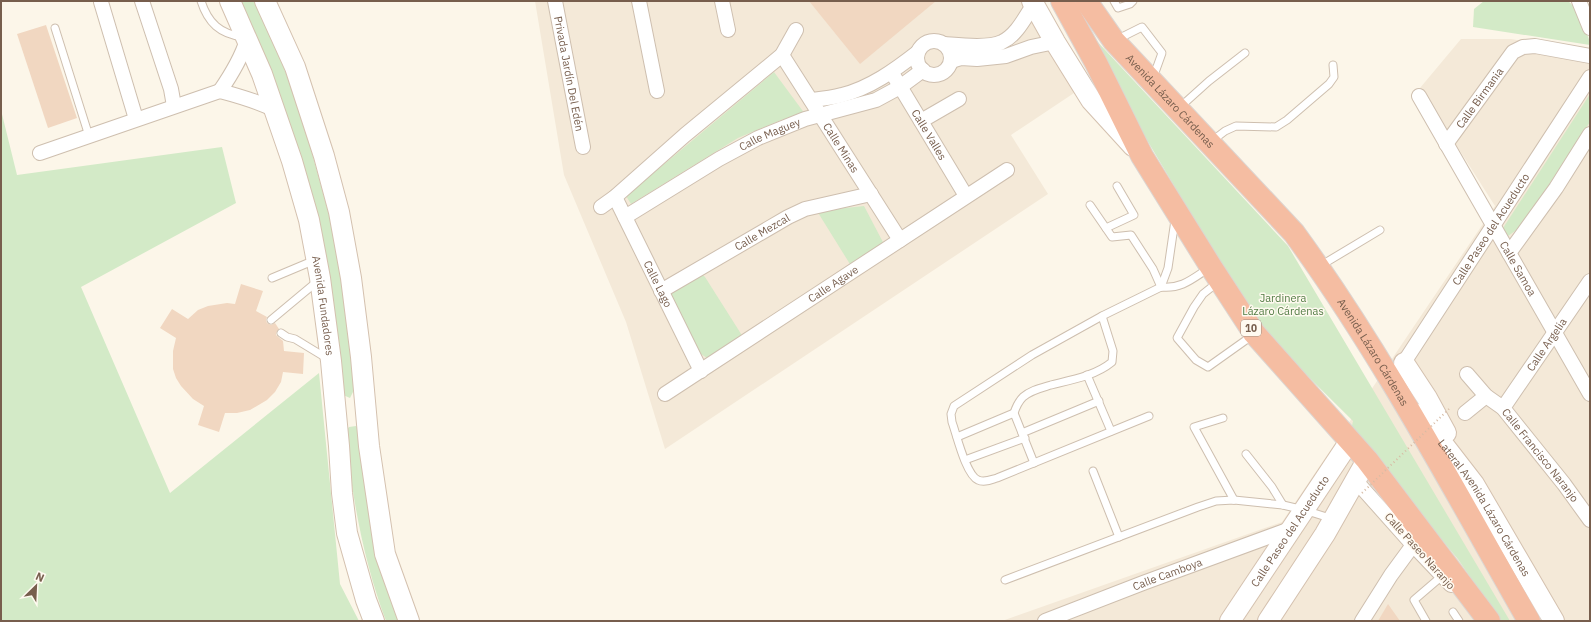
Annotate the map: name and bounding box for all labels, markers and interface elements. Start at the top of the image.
street label: Privada Jardín Del Edén [551,15,587,132]
street label: Avenida Lázaro Cárdenas [1123,51,1218,151]
street label: Calle Birmania [1453,65,1506,131]
street label: Calle Valles [908,107,950,163]
street label: Calle Maguey [737,114,803,154]
street label: Calle Minas [820,120,862,175]
street label: Calle Paseo del Acueducto [1449,171,1532,288]
street label: Calle Mezcal [732,211,792,254]
street label: Calle Samoa [1497,239,1539,299]
street label: Avenida Fundadores [309,255,337,356]
street label: Calle Lago [640,258,675,310]
street label: Calle Agave [805,262,861,305]
park label: Jardinera Lázaro Cárdenas [1242,291,1324,318]
street label: Avenida Lázaro Cárdenas [1334,296,1412,408]
street label: Calle Argelia [1523,315,1570,374]
road number: 10 [1241,320,1261,336]
street label: Calle Francisco Naranjo [1499,405,1582,505]
street label: Lateral Avenida Lázaro Cárdenas [1435,436,1533,579]
street label: Calle Paseo del Acueducto [1248,473,1332,590]
street label: Calle Paseo Naranjo [1382,510,1458,592]
street label: Calle Camboya [1130,555,1204,593]
north arrow [16,566,56,606]
text: N [34,569,47,585]

